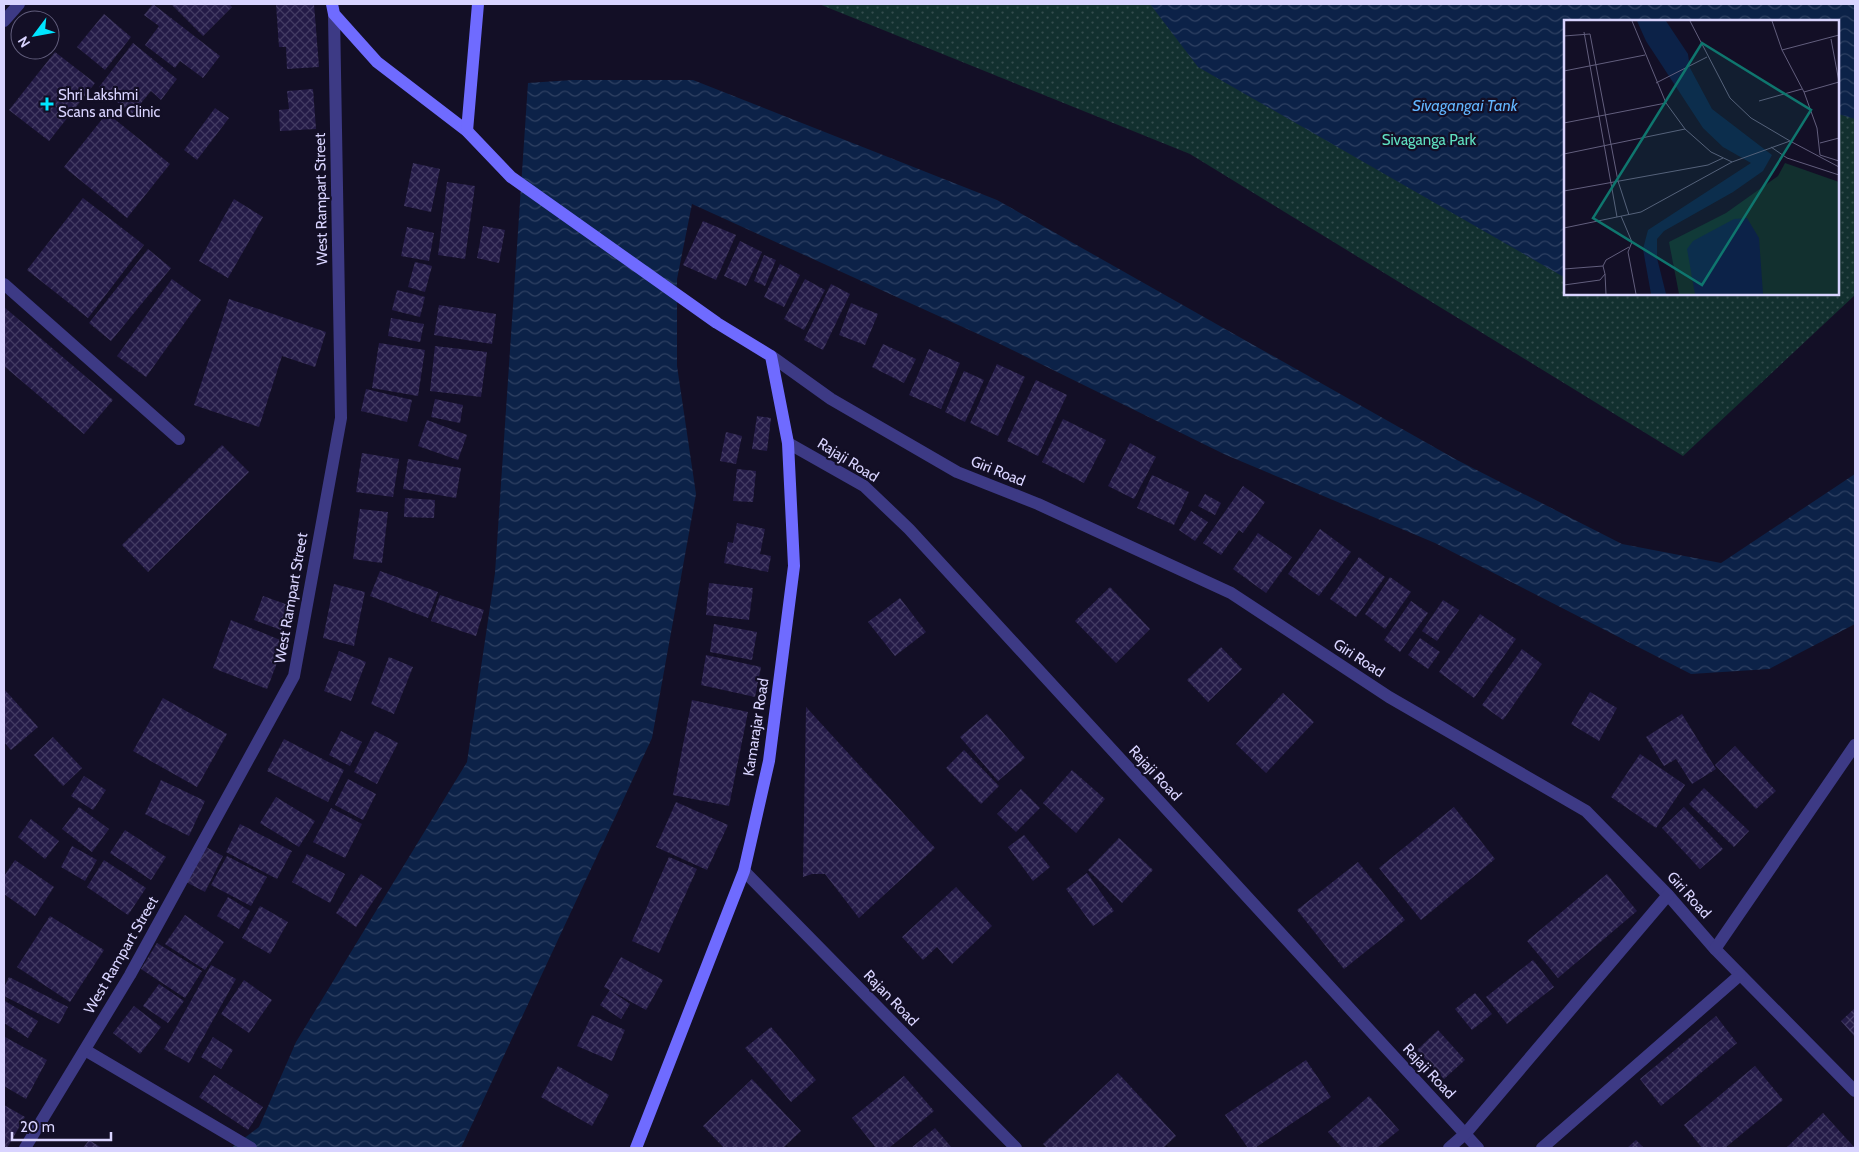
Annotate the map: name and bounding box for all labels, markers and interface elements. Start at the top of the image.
north arrow [10,10,60,60]
inset map [1564,20,1839,295]
text: N [14,33,34,51]
place label: Shri Lakshmi Scans and Clinic [58,86,161,121]
water label: Sivagangai Tank [1412,96,1519,115]
marker: Shri Lakshmi Scans and Clinic [40,97,54,111]
park label: Sivaganga Park [1382,131,1477,149]
street label: West Rampart Street [311,133,331,265]
street label: Rajaji Road [814,434,882,486]
street label: Giri Road [968,452,1028,490]
street label: West Rampart Street [271,531,311,665]
street label: Giri Road [1330,635,1388,681]
street label: Kamarajar Road [739,677,773,777]
street label: Rajaji Road [1125,742,1185,804]
street label: Giri Road [1663,868,1715,922]
street label: West Rampart Street [80,893,162,1017]
street label: Rajan Road [860,966,922,1030]
street label: Rajaji Road [1399,1040,1459,1102]
scale bar [12,1110,111,1142]
text: 20 m [20,1118,55,1136]

